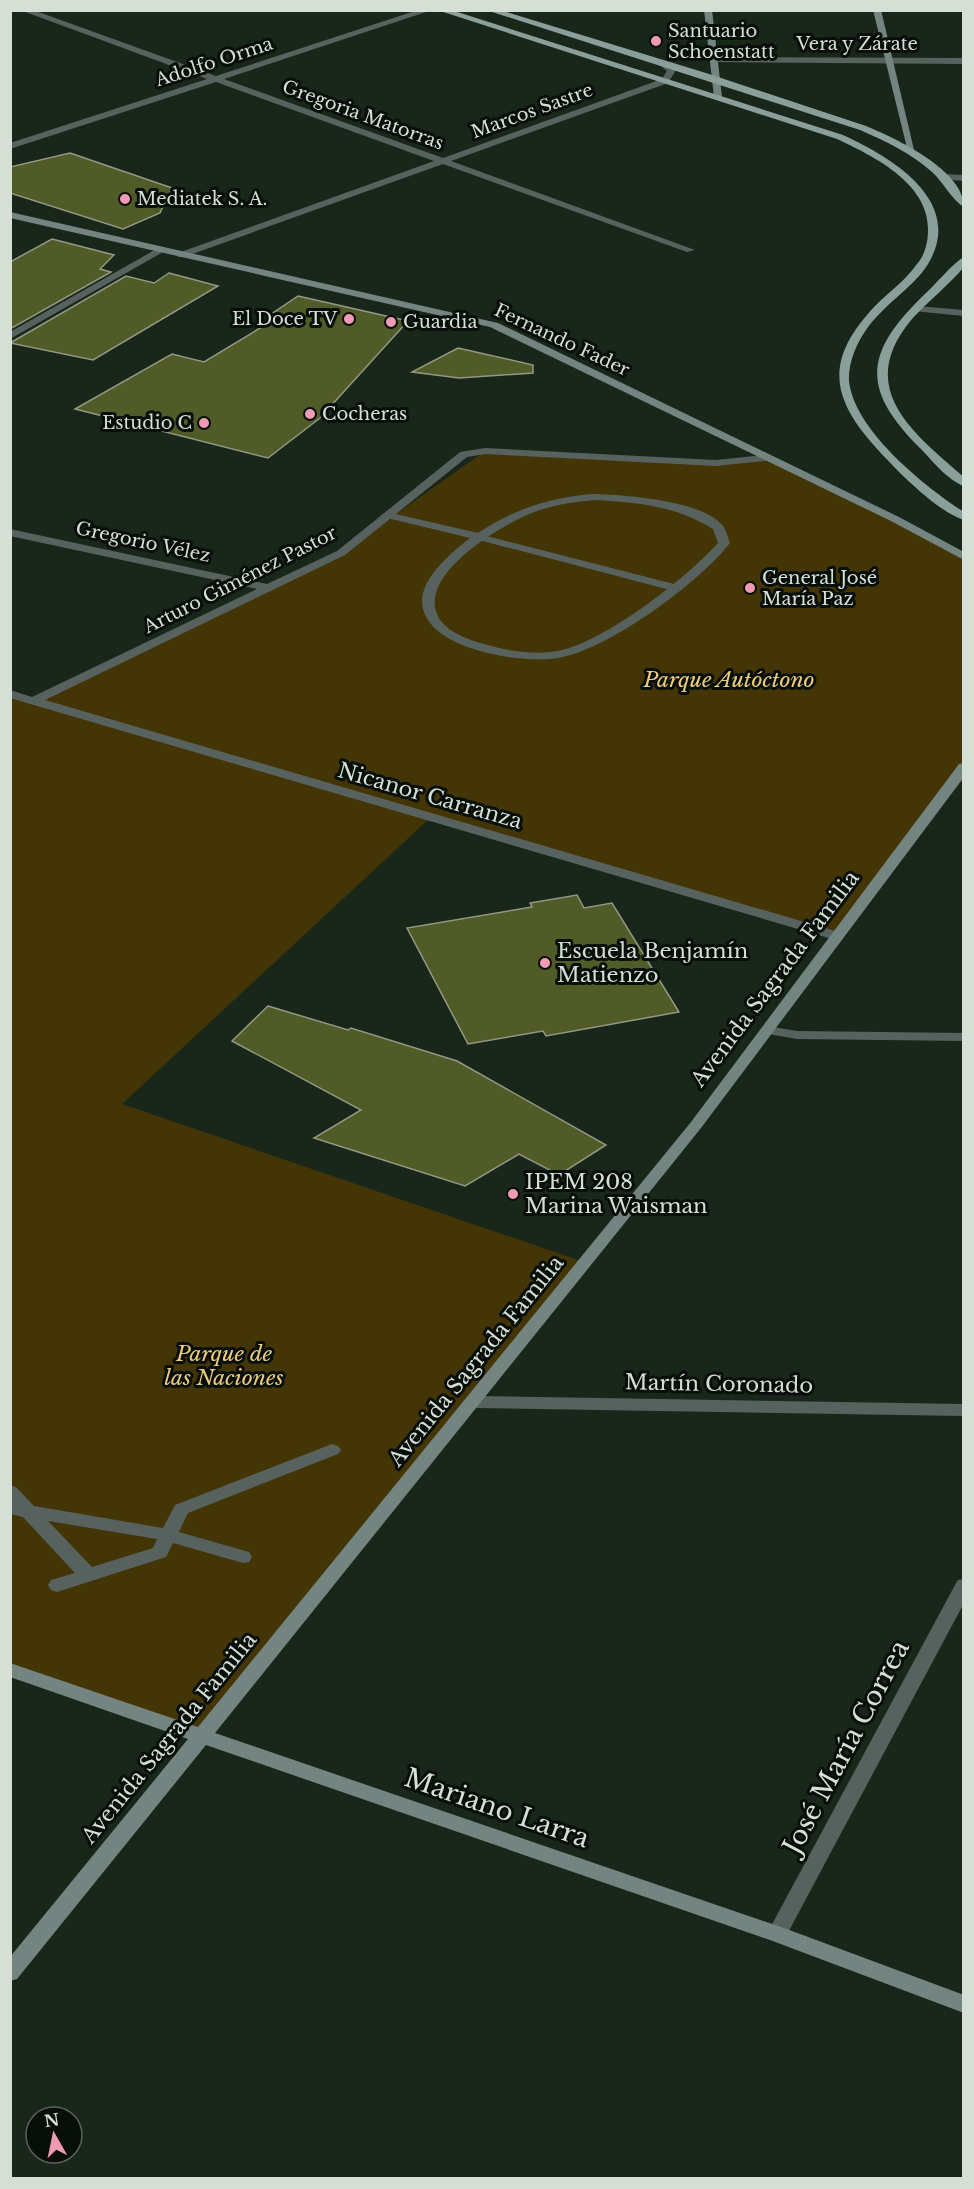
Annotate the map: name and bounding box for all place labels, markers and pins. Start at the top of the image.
place label: Santuario Schoenstatt [668,20,775,63]
marker: Santuario Schoenstatt [649,34,663,48]
place label: Mediatek S. A. [137,188,267,210]
marker: Mediatek S. A. [118,192,132,206]
place label: El Doce TV [232,308,338,330]
place label: Guardia [403,311,477,333]
marker: El Doce TV [342,312,356,326]
marker: Guardia [384,315,398,329]
place label: Cocheras [322,403,407,425]
marker: Cocheras [303,407,317,421]
place label: Estudio C [102,412,192,434]
marker: Estudio C [197,416,211,430]
place label: General José María Paz [762,567,877,610]
marker: General José María Paz [743,581,757,595]
place label: Escuela Benjamín Matienzo [557,938,748,988]
marker: Escuela Benjamín Matienzo [538,956,552,970]
place label: IPEM 208 Marina Waisman [525,1169,708,1219]
marker: IPEM 208 Marina Waisman [506,1187,520,1201]

